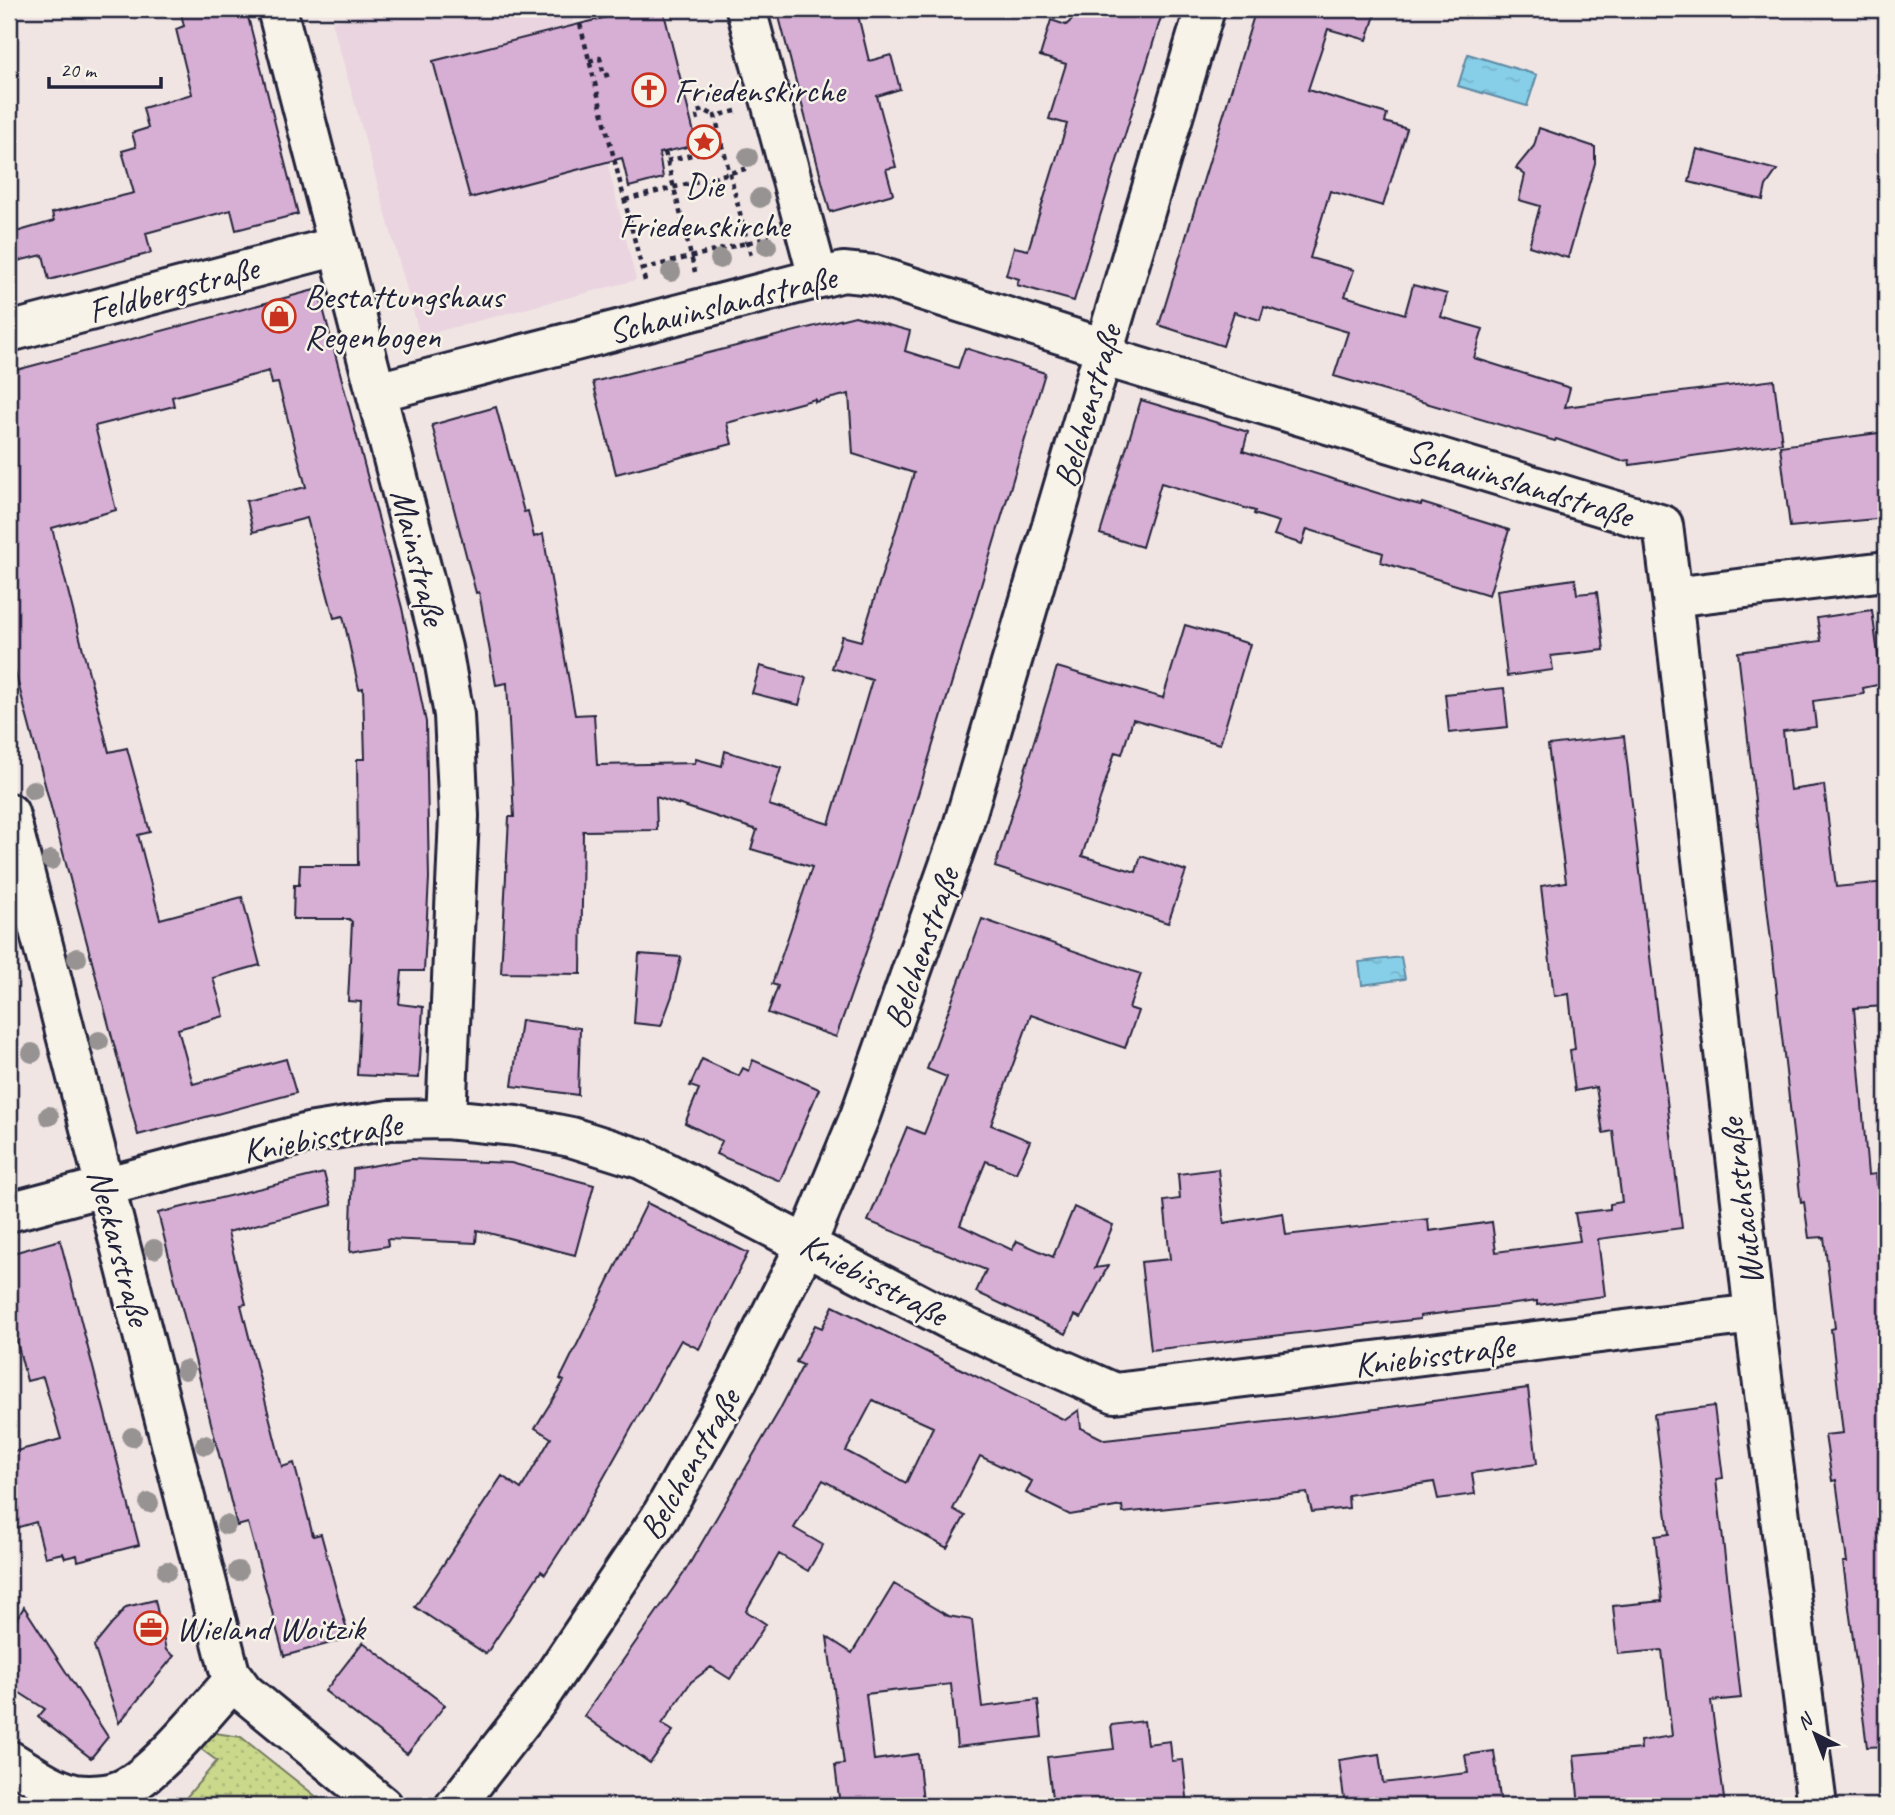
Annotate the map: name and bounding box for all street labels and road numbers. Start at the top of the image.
street label: Feldbergstraße [83,245,266,334]
street label: Schauinslandstraße [604,254,843,355]
street label: Belchenstraße [1043,317,1133,493]
street label: Schauinslandstraße [1402,427,1640,539]
street label: Mainstraße [380,484,458,632]
street label: Belchenstraße [873,859,971,1034]
street label: Kniebisstraße [239,1101,407,1174]
street label: Wutachstraße [1709,1113,1774,1288]
street label: Neckarstraße [77,1164,163,1333]
street label: Kniebisstraße [793,1222,957,1338]
street label: Kniebisstraße [1352,1323,1519,1388]
street label: Belchenstraße [628,1378,752,1548]

